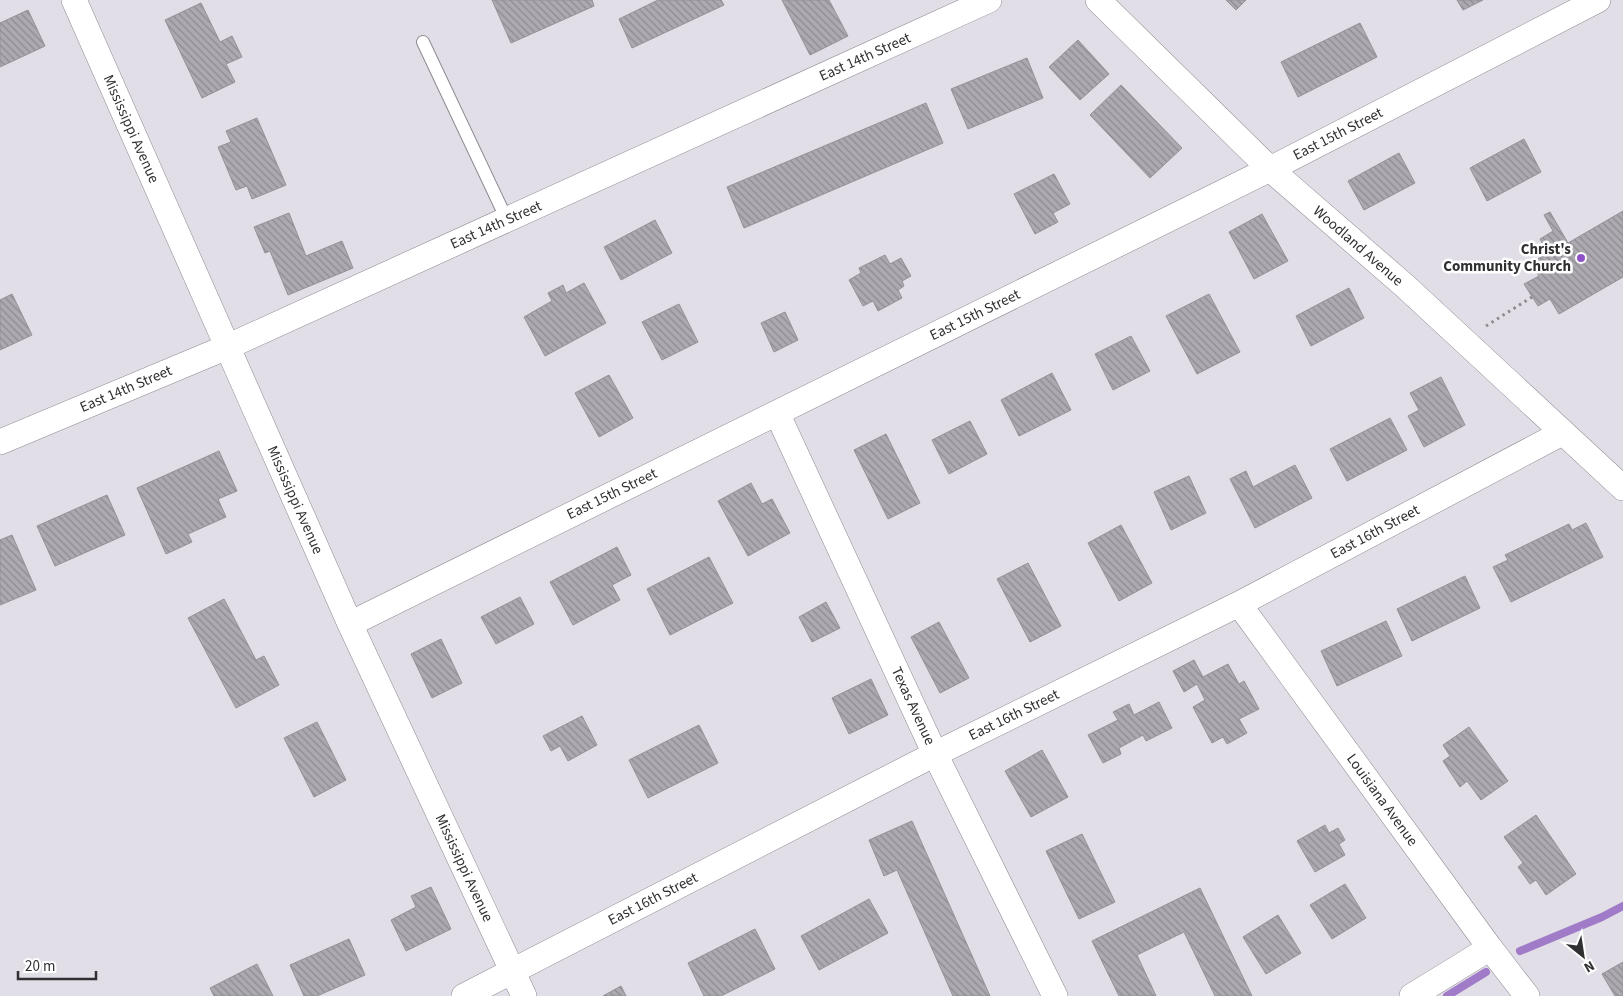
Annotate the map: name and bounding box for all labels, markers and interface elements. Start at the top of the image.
street label: East 14th Street [816,27,914,87]
street label: Mississippi Avenue [98,71,164,187]
street label: East 15th Street [1289,102,1387,166]
street label: East 14th Street [447,195,545,255]
street label: Woodland Avenue [1308,201,1408,291]
place label: Christ's Community Church [1443,239,1571,277]
marker: Christ's Community Church [1575,252,1587,264]
street label: East 15th Street [926,284,1024,346]
street label: East 14th Street [77,360,175,418]
street label: Mississippi Avenue [262,442,328,558]
street label: East 15th Street [563,463,661,525]
street label: East 16th Street [1327,500,1423,564]
street label: Texas Avenue [886,663,940,749]
street label: East 16th Street [965,684,1063,746]
street label: Louisiana Avenue [1341,749,1423,851]
street label: Mississippi Avenue [430,811,498,925]
street label: East 16th Street [604,867,702,931]
north arrow [1558,931,1608,981]
scale bar [18,948,95,980]
text: N [1580,955,1598,977]
text: 20 m [25,956,55,977]

